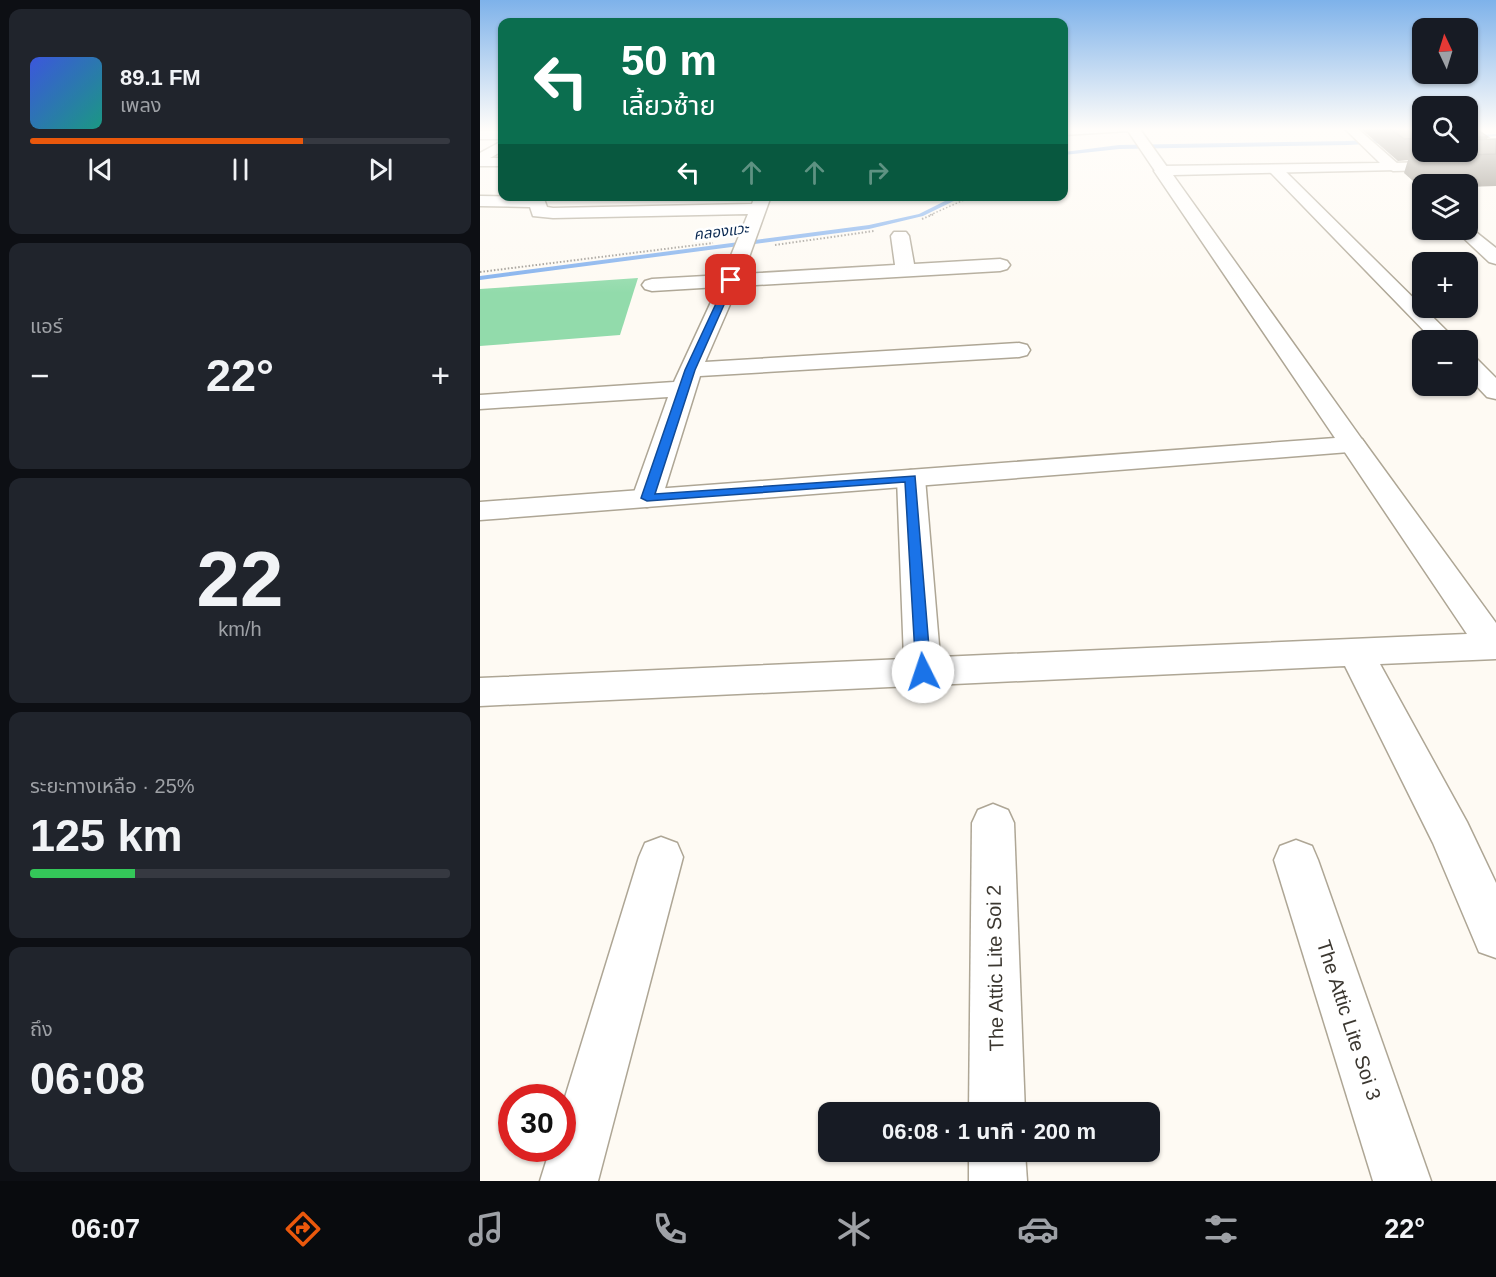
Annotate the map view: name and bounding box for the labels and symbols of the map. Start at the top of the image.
north arrow [1412,18,1478,84]
water label: คลองแวะ [693,219,751,243]
pin [705,254,756,305]
position arrow [891,640,955,704]
street label: The Attic Lite Soi 2 [983,884,1007,1052]
street label: The Attic Lite Soi 3 [1313,937,1385,1103]
speed limit sign: 30 [498,1084,576,1162]

